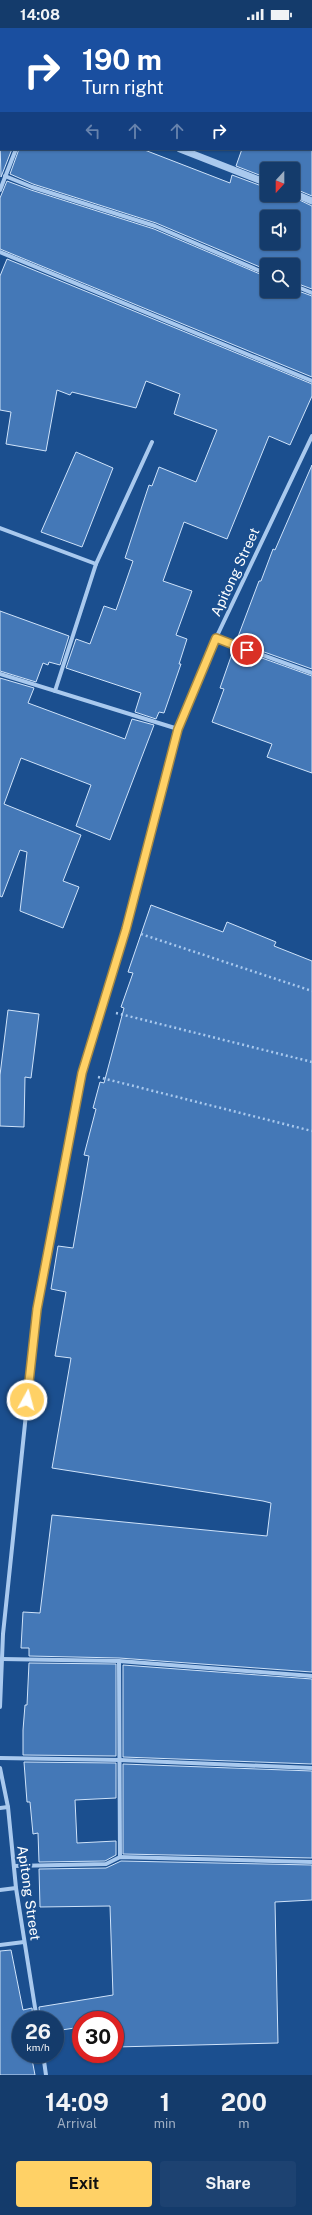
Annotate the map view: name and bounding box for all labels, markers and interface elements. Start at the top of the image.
text: 14:08 [20,6,60,23]
text: 190 m [82,43,162,76]
icon: right [16,44,68,96]
text: Turn right [82,77,164,98]
icon: left [82,120,104,142]
icon: ahead [124,120,146,142]
icon: ahead [166,120,188,142]
icon: right [208,120,230,142]
north arrow [260,162,300,202]
map controls [260,162,300,298]
button: sound [260,210,300,250]
button: search [260,258,300,298]
street label: Apitong Street [207,525,263,619]
pin [230,633,264,667]
icon: arrive [236,639,258,661]
position arrow [6,1379,48,1421]
street label: Apitong Street [14,1844,44,1942]
speed limit sign: 30 [72,2011,124,2063]
text: 26 [25,2020,51,2044]
text: km/h [26,2041,50,2053]
text: 14:09 [45,2088,109,2116]
text: 1 [160,2088,170,2116]
text: 200 [221,2088,267,2116]
text: Arrival [57,2116,97,2131]
text: min [154,2116,176,2131]
text: m [238,2116,250,2131]
button: Exit [16,2161,152,2207]
button: Share [160,2161,296,2207]

